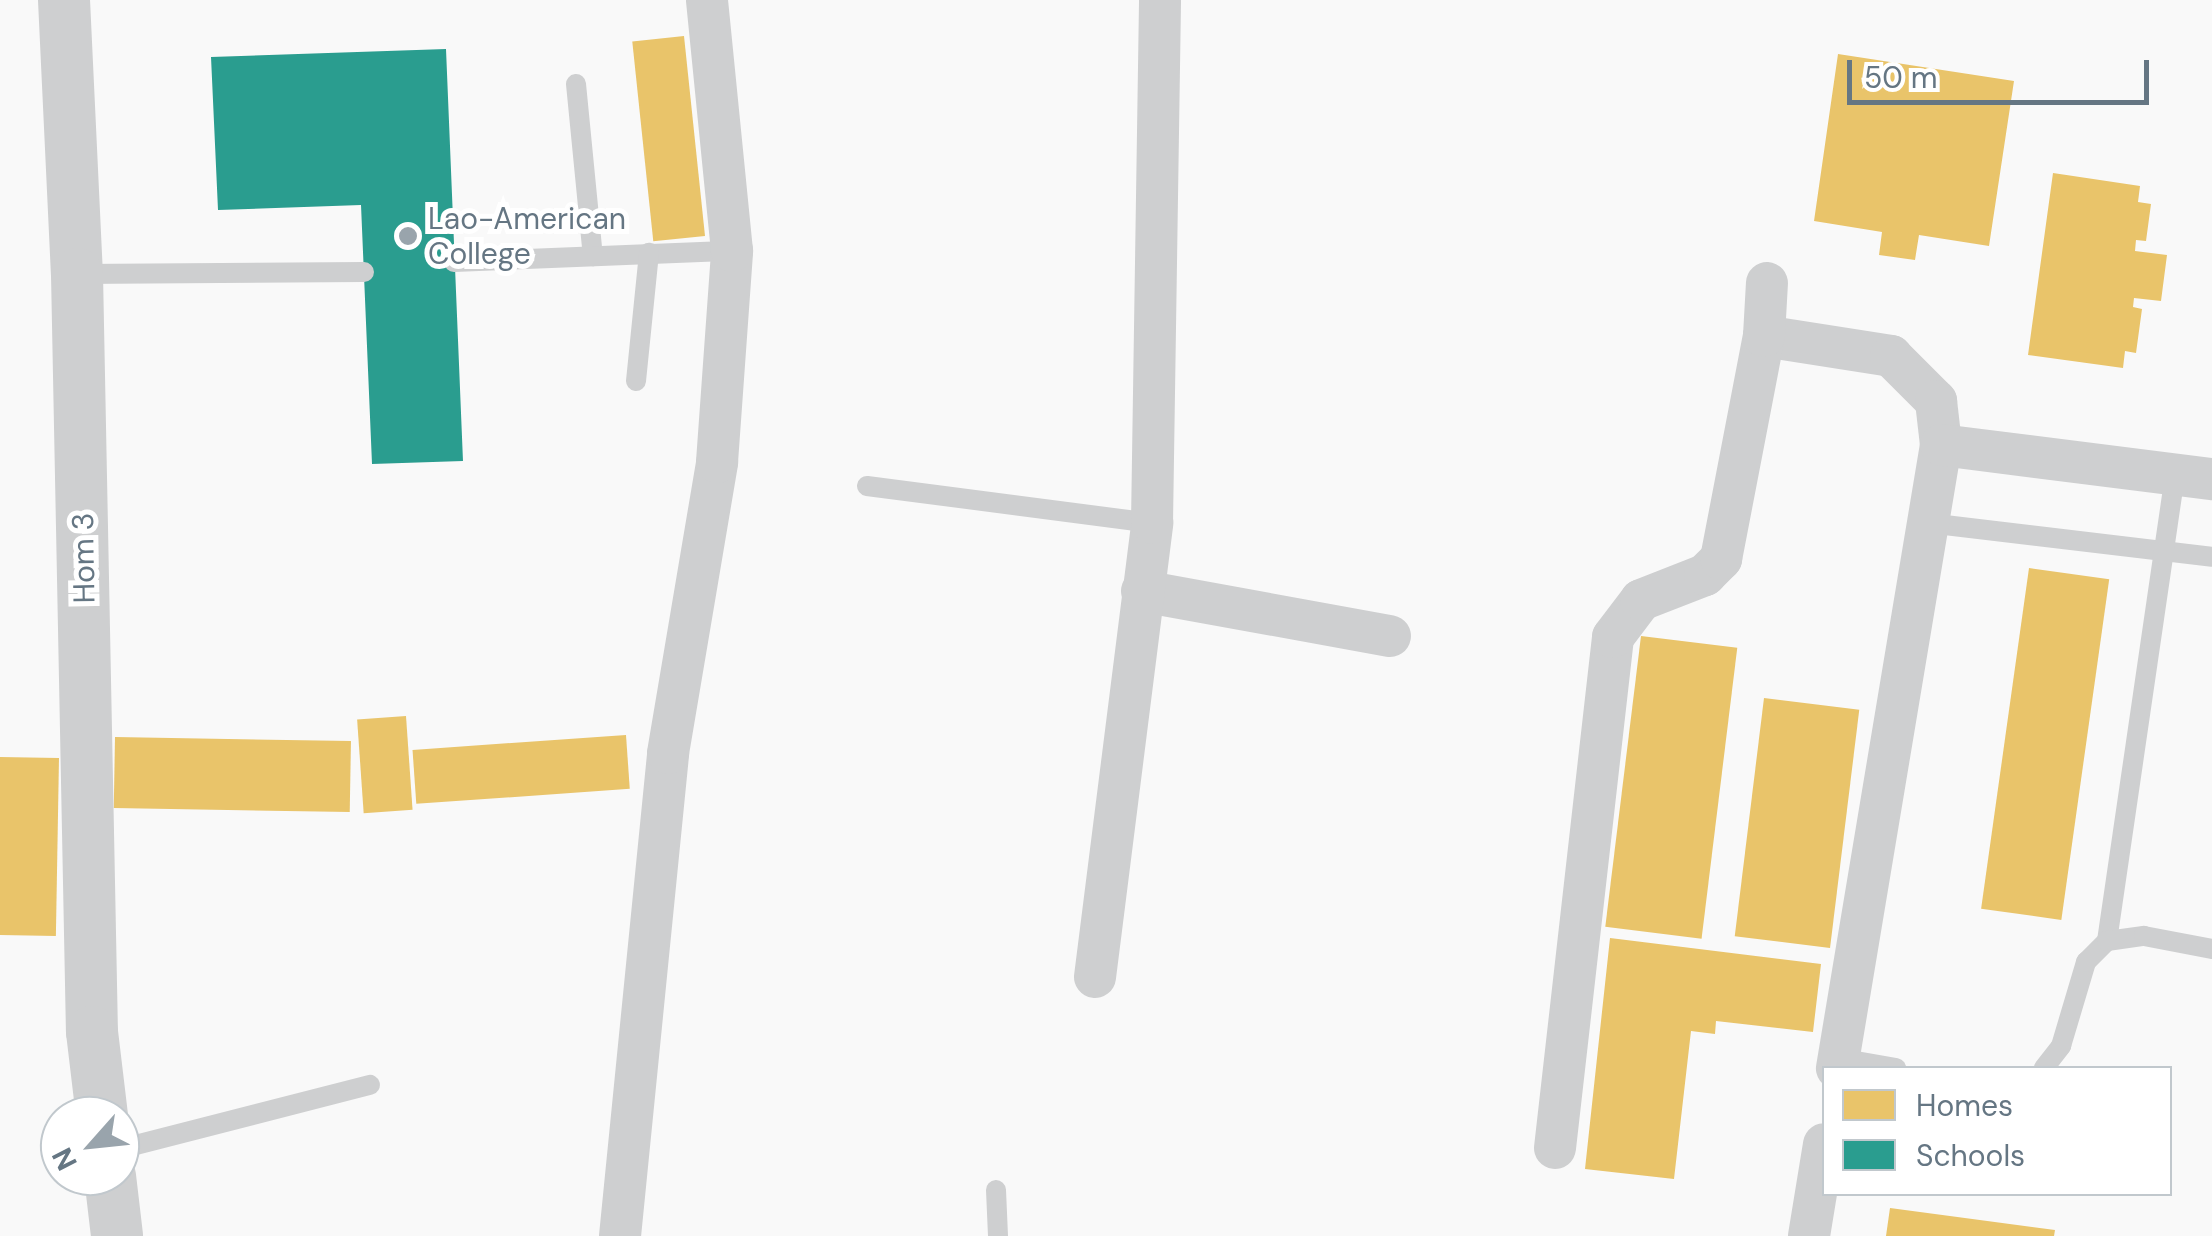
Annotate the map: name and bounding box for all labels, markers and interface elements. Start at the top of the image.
scale bar [1852,40,2154,102]
text: 50 m [1864,58,1938,97]
place label: Lao-American College [428,201,626,272]
marker: Lao-American College [397,225,419,247]
street label: Hom 3 [65,512,103,604]
legend [1822,1066,2172,1196]
text: Homes [1916,1086,2013,1125]
north arrow [40,1096,140,1196]
text: Schools [1916,1136,2025,1175]
text: N [43,1141,86,1176]

